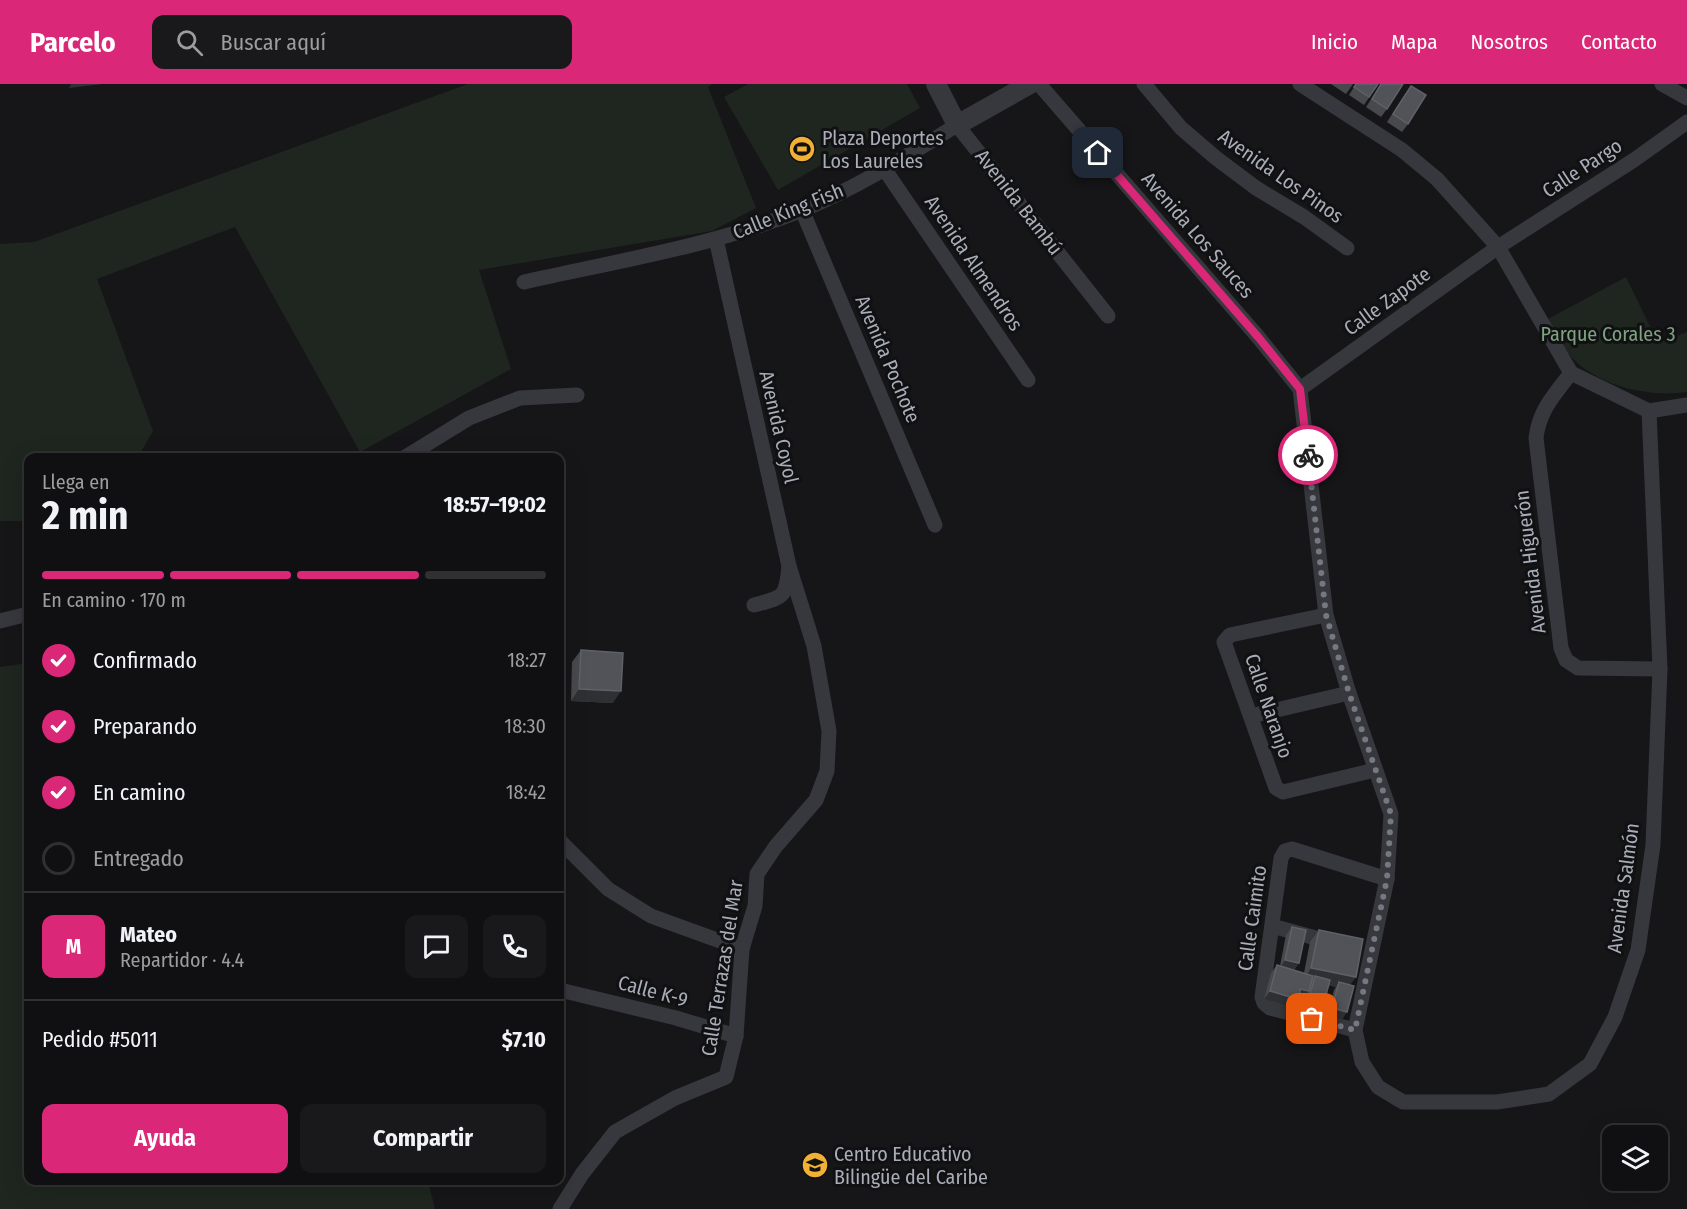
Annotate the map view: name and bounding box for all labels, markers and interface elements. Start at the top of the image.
search box [152,15,572,69]
text: Parcelo [30,26,116,59]
icon: search [173,26,206,59]
text: Buscar aquí [221,29,326,56]
text: Inicio [1311,29,1358,55]
text: Mapa [1391,29,1438,55]
text: Nosotros [1471,29,1548,55]
text: Contacto [1581,29,1657,55]
street label: Avenida Los Pinos [1214,124,1348,228]
place label: Plaza Deportes Los Laureles [822,126,944,173]
pin [1072,127,1123,178]
street label: Calle Pargo [1538,133,1626,203]
sports icon: Plaza Deportes Los Laureles [787,134,817,164]
icon: home [1081,136,1114,169]
street label: Avenida Bambú [970,144,1068,260]
street label: Avenida Los Sauces [1137,167,1259,303]
street label: Calle King Fish [729,178,847,244]
street label: Avenida Almendros [920,191,1028,335]
street label: Calle Zapote [1339,262,1435,340]
street label: Avenida Pochote [850,292,926,426]
park label: Parque Corales 3 [1541,322,1675,346]
street label: Avenida Coyol [754,368,804,486]
courier [1278,425,1338,485]
icon: bike [1292,439,1325,472]
text: Llega en [42,470,110,494]
street label: Avenida Higuerón [1509,489,1551,635]
text: 18:57–19:02 [444,491,546,518]
text: 2 min [42,493,128,539]
text: En camino · 170 m [42,588,186,612]
icon: check [42,644,75,677]
text: Confirmado [93,647,197,674]
text: 18:27 [507,648,546,672]
street label: Calle Naranjo [1240,651,1298,761]
icon: check [42,710,75,743]
text: Preparando [93,713,197,740]
text: 18:30 [504,714,546,738]
icon: check [42,776,75,809]
text: En camino [93,779,185,806]
text: 18:42 [506,780,546,804]
street label: Avenida Salmón [1602,821,1644,955]
text: Entregado [93,845,184,872]
street label: Calle Caimito [1233,864,1271,972]
street label: Calle Terrazas del Mar [696,878,748,1058]
button: chat [405,915,468,978]
button: phone [483,915,546,978]
text: Mateo [120,921,177,948]
text: M [66,933,81,960]
text: Repartidor · 4.4 [120,948,244,972]
street label: Calle K-9 [615,970,691,1012]
pin [1286,993,1337,1044]
icon: bag [1295,1002,1328,1035]
text: Pedido #5011 [42,1026,158,1053]
text: $7.10 [502,1026,546,1053]
button: Ayuda [42,1104,288,1173]
button: Compartir [300,1104,546,1173]
map controls [1602,1125,1668,1191]
button: layers [1602,1125,1668,1191]
place label: Centro Educativo Bilingüe del Caribe [834,1142,988,1189]
school or university icon: Centro Educativo Bilingüe del Caribe [800,1150,830,1180]

